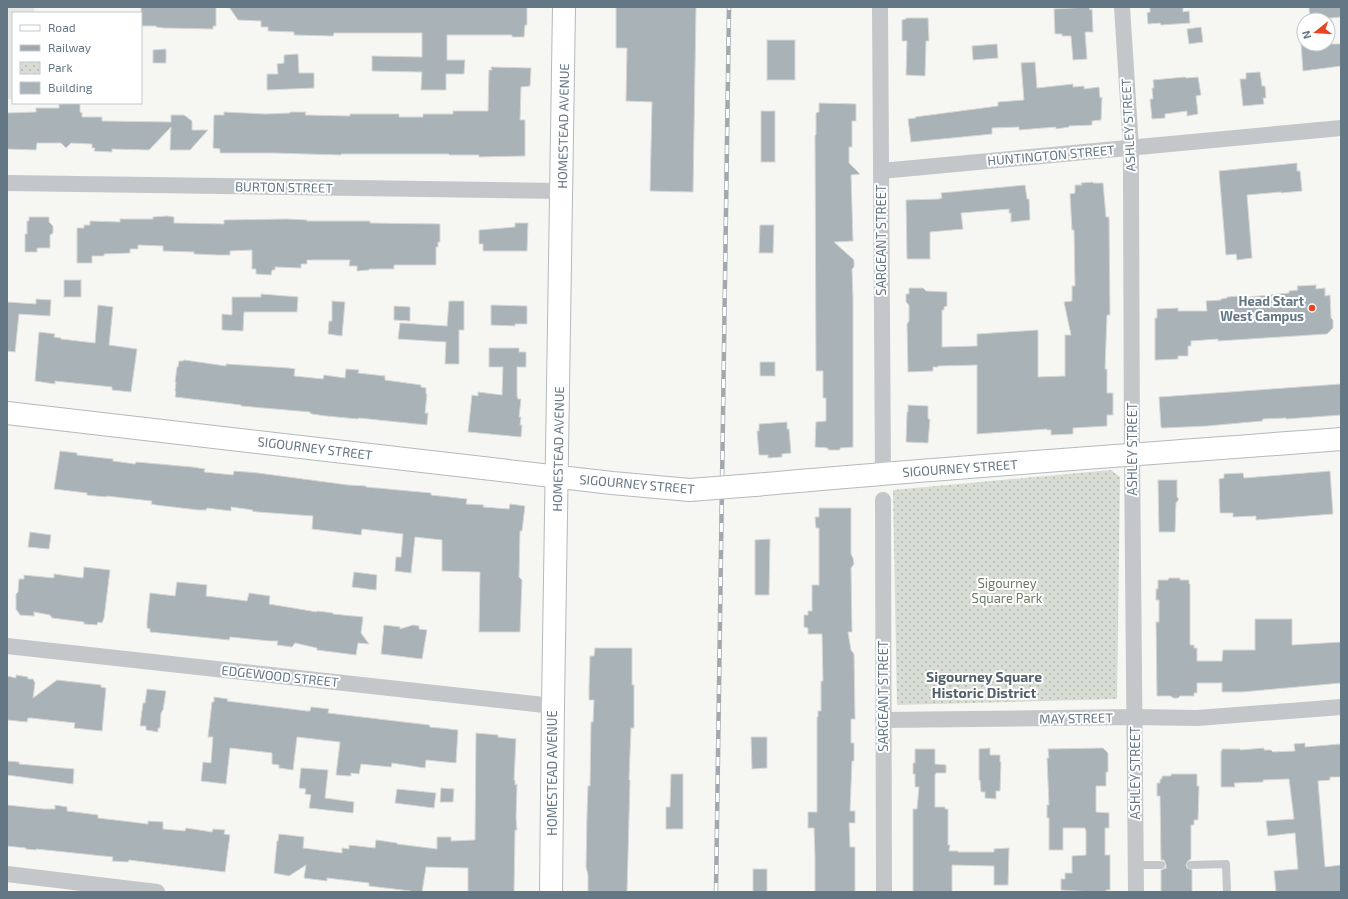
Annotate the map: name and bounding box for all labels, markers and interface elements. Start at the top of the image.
legend [12,12,142,104]
north arrow [1296,12,1336,52]
text: Road [48,20,76,34]
text: N [1299,29,1313,41]
text: Railway [48,40,92,54]
text: Park [48,60,73,74]
street label: HOMESTEAD AVENUE [554,63,572,189]
street label: ASHLEY STREET [1118,78,1138,172]
text: Building [48,80,93,94]
street label: HUNTINGTON STREET [987,141,1116,169]
street label: BURTON STREET [235,178,333,196]
street label: SARGEANT STREET [873,184,889,296]
place label: Head Start West Campus [1220,293,1305,324]
marker: Head Start West Campus [1307,303,1317,313]
street label: HOMESTEAD AVENUE [549,386,567,512]
street label: ASHLEY STREET [1124,402,1140,495]
street label: SIGOURNEY STREET [257,433,374,463]
street label: SIGOURNEY STREET [902,456,1019,480]
street label: SIGOURNEY STREET [579,471,696,497]
park label: Sigourney Square Park [972,575,1043,606]
street label: SARGEANT STREET [875,640,891,752]
street label: EDGEWOOD STREET [221,662,340,690]
district label: Sigourney Square Historic District [926,668,1042,701]
street label: MAY STREET [1039,709,1113,727]
street label: HOMESTEAD AVENUE [544,710,560,836]
street label: ASHLEY STREET [1127,726,1143,819]

